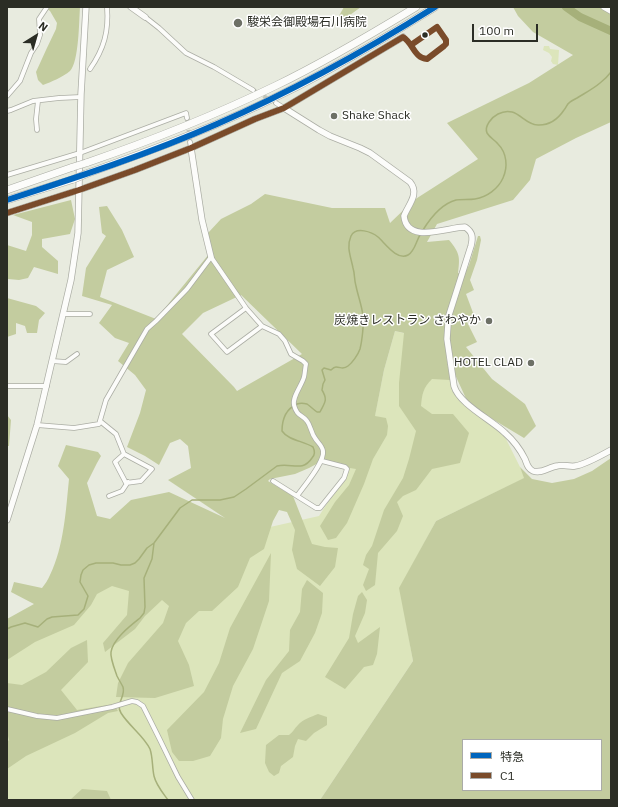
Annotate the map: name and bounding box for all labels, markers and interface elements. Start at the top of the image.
north arrow [16,16,56,56]
place label: 駿栄会御殿場石川病院 [247,16,367,30]
scale bar [474,16,540,42]
marker: 駿栄会御殿場石川病院 [232,17,244,29]
text: N [36,18,51,34]
text: 100 m [479,23,514,38]
unlabelled marker [420,30,430,40]
place label: Shake Shack [342,109,410,123]
marker: Shake Shack [329,111,339,121]
place label: 炭焼きレストラン さわやか [334,314,481,328]
marker: 炭焼きレストラン さわやか [484,316,494,326]
place label: HOTEL CLAD [454,356,523,370]
marker: HOTEL CLAD [526,358,536,368]
legend [462,739,602,791]
text: 特急 [500,749,524,764]
text: C1 [500,768,515,783]

